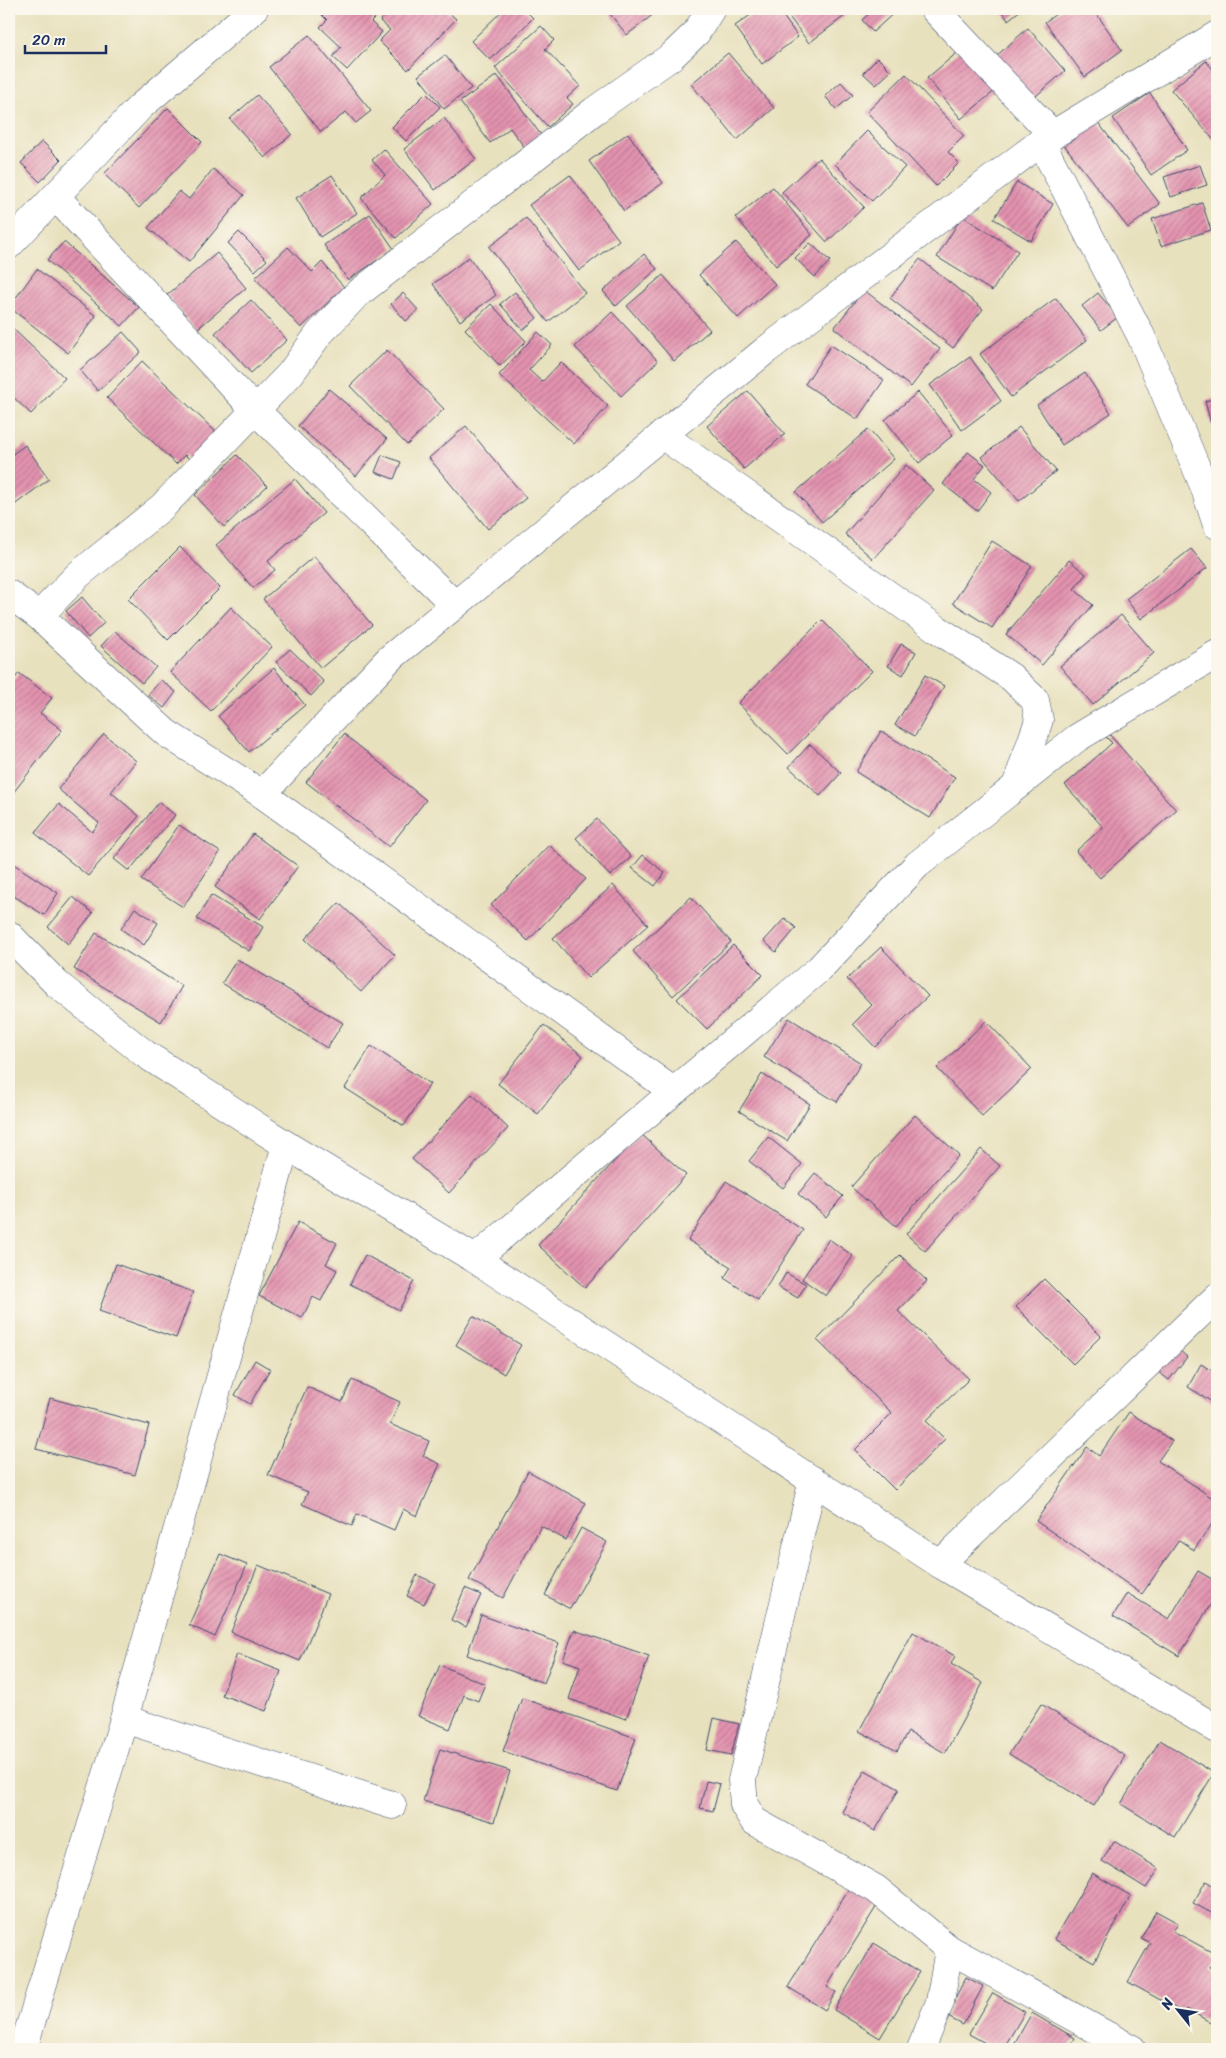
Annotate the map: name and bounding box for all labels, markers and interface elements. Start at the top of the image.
scale bar [25,22,106,54]
text: 20 m [32,27,66,53]
north arrow [1154,1986,1204,2036]
text: N [1153,1993,1181,2015]

